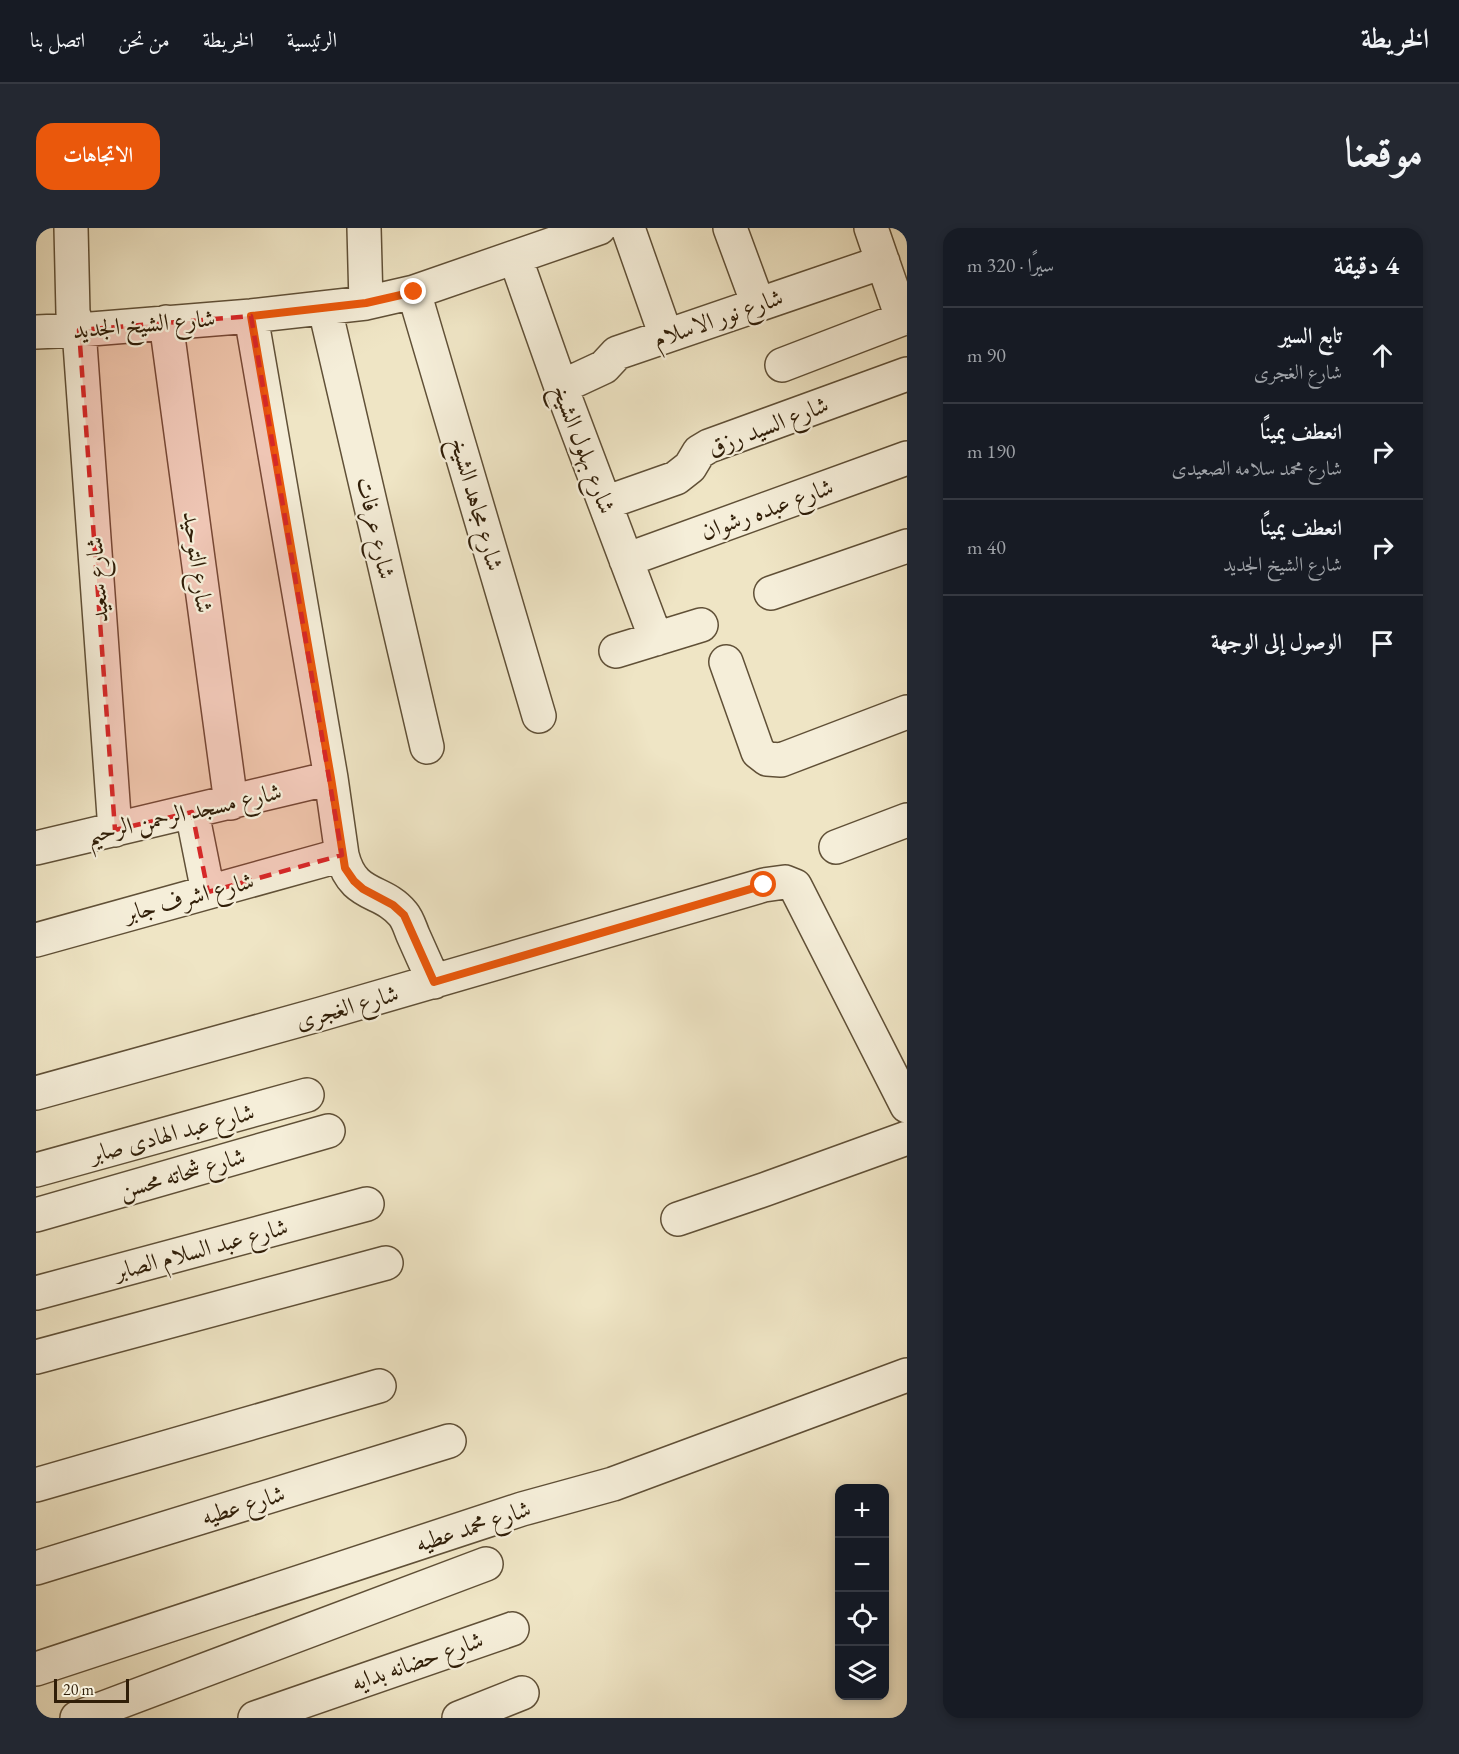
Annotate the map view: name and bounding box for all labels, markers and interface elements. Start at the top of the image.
text: الخريطة [1361,20,1429,56]
text: اتصل بنا [30,26,85,53]
text: من نحن [118,26,170,53]
text: الخريطة [203,26,254,53]
text: الرئيسية [287,26,337,53]
button: الاتجاهات [36,123,160,190]
text: موقعنا [1345,124,1423,179]
text: 4 دقيقة [1334,248,1399,282]
text: سيرًا · 320 m [967,252,1054,278]
route end [400,278,426,304]
street label: شارع نور الاسلام [649,281,789,360]
street label: شارع الشيخ الجديد [71,302,217,351]
text: تابع السير [1279,321,1342,350]
icon: ahead [1366,339,1399,372]
text: 90 m [967,342,1006,368]
text: شارع الغجرى [1254,359,1342,385]
street label: شارع بهلول الشيخ [540,380,623,520]
street label: شارع السيد رزق [703,388,835,467]
text: انعطف يمينًا [1260,417,1342,446]
street label: شارع مجاهد الشيخ [438,433,511,576]
icon: right [1366,435,1399,468]
text: 190 m [967,438,1015,464]
text: شارع محمد سلامه الصعيدى [1172,455,1342,481]
street label: شارع عبده رشوان [696,470,839,552]
street label: شارع عرفات [345,474,403,583]
street label: شارع التوحيد [171,509,221,616]
text: انعطف يمينًا [1260,513,1342,542]
icon: right [1366,531,1399,564]
text: 40 m [967,534,1006,560]
street label: شارع سعيد [78,536,120,624]
text: شارع الشيخ الجديد [1223,551,1342,577]
text: الوصول إلى الوجهة [1211,627,1342,656]
icon: arrive [1366,627,1399,660]
street label: شارع مسجد الرحمن الرحيم [83,775,287,859]
street label: شارع اشرف جابر [118,864,258,934]
route start [750,871,776,897]
street label: شارع الغجرى [292,977,403,1041]
street label: شارع عبد الهادى صابر [83,1096,259,1175]
street label: شارع شحاته محسن [115,1140,250,1210]
street label: شارع عبد السلام الصابر [108,1210,293,1293]
street label: شارع عطيه [197,1477,290,1537]
map controls [835,1484,889,1700]
button: + [835,1484,889,1538]
street label: شارع محمد عطيه [411,1492,536,1564]
button: − [835,1538,889,1592]
button: locate [835,1592,889,1646]
street label: شارع حضانه بدايه [347,1623,489,1702]
button: layers [835,1646,889,1700]
scale bar [54,1676,129,1704]
text: 20 m [63,1679,94,1700]

